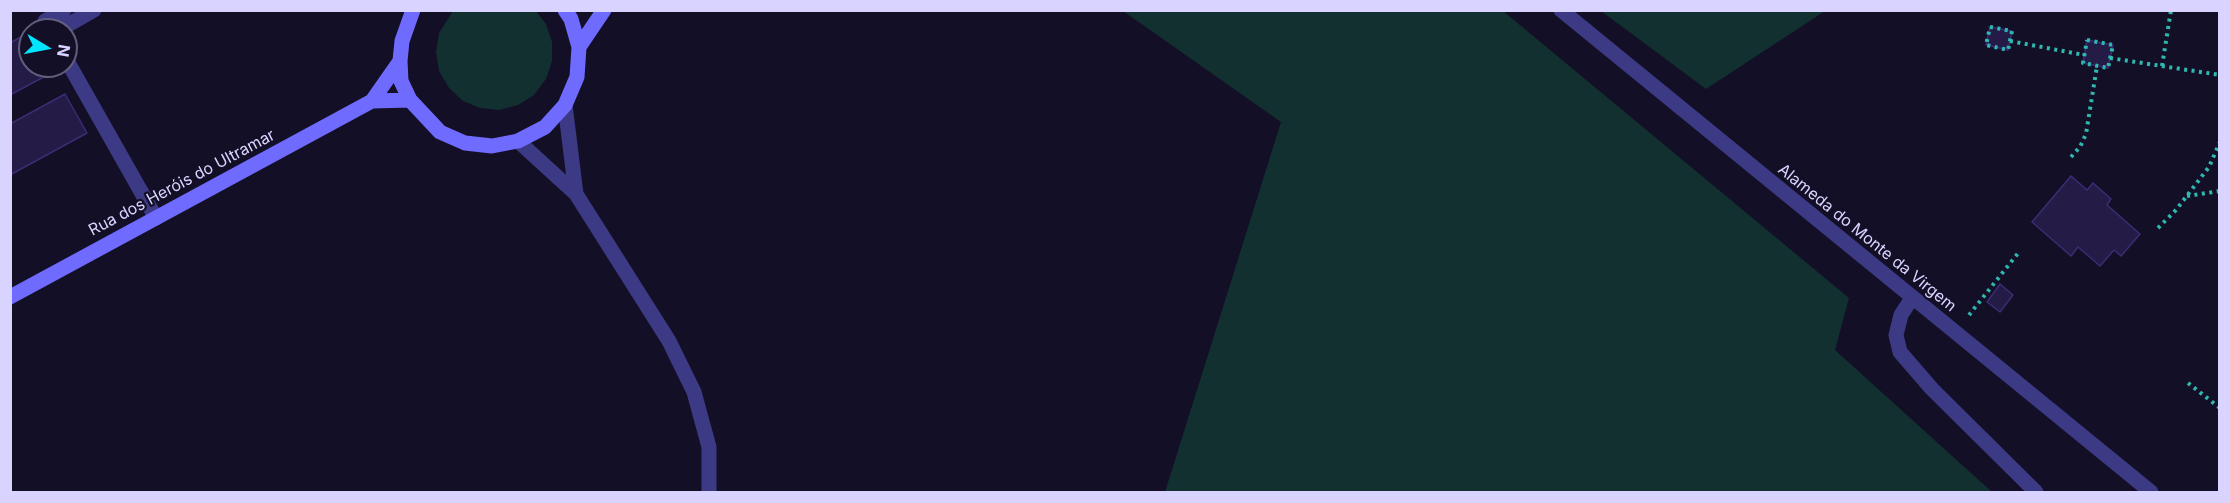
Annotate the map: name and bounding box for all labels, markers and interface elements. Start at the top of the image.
north arrow [18,18,78,78]
text: N [53,43,75,59]
street label: Rua dos Heróis do Ultramar [86,126,278,240]
street label: Alameda do Monte da Virgem [1774,160,1960,316]

